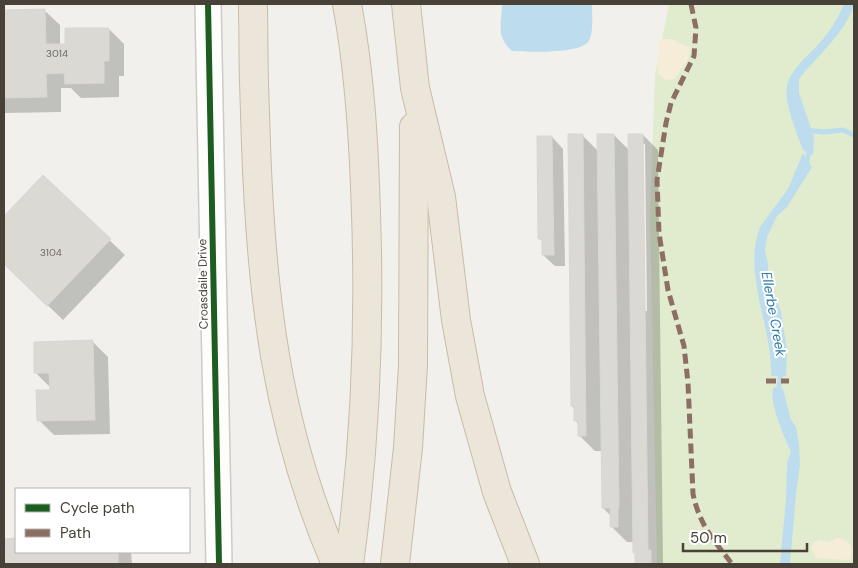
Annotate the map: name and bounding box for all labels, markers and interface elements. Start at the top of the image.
house number: 3014 [46,47,68,60]
street label: Croasdaile Drive [194,238,212,329]
house number: 3104 [40,246,62,259]
water label: Ellerbe Creek [758,270,790,359]
legend [15,488,190,553]
text: Cycle path [60,498,135,518]
scale bar [683,520,807,552]
text: Path [60,523,91,543]
text: 50 m [690,528,727,548]

